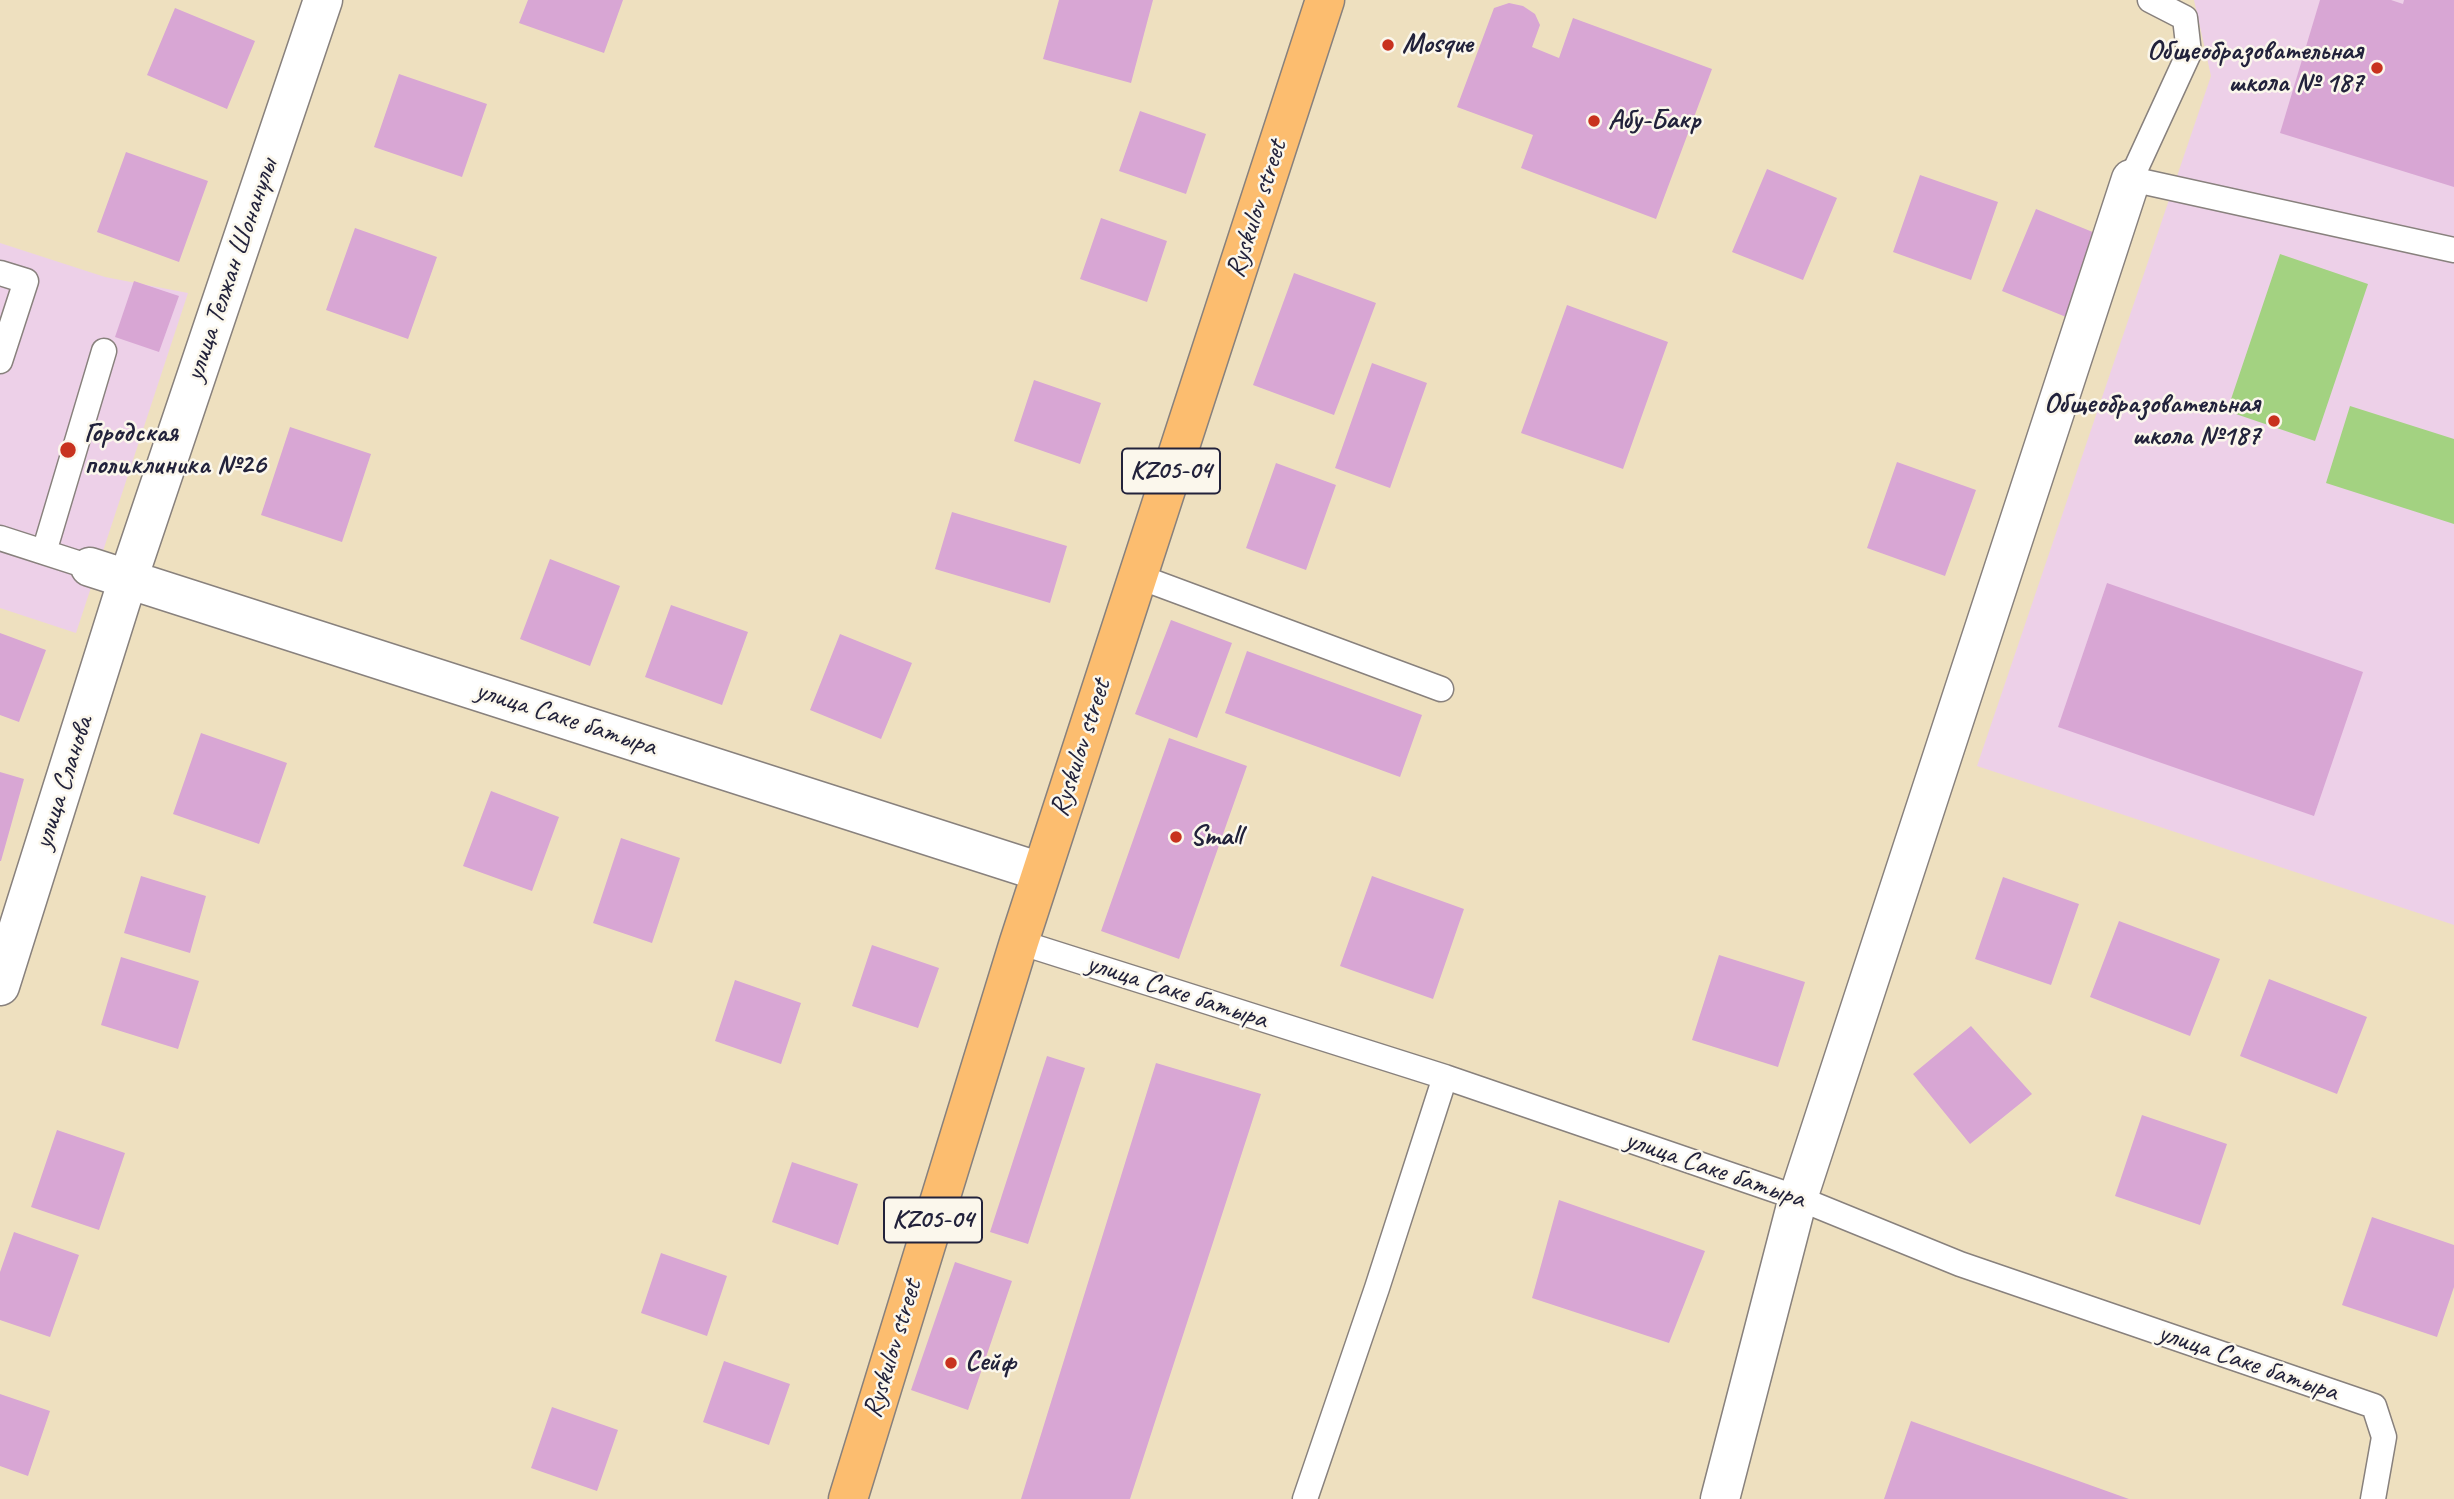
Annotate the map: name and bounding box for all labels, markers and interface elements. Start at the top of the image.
place label: Mosque [1402,28,1473,62]
place label: Общеобразовательная школа № 187 [2147,35,2363,101]
marker: Mosque [1380,37,1396,53]
marker: Общеобразовательная школа № 187 [2369,60,2385,76]
place label: Абу-Бакр [1608,104,1701,138]
marker: Абу-Бакр [1586,113,1602,129]
street label: Ryskulov street [1219,136,1295,282]
street label: улица Телжан Шонанулы [178,154,286,386]
place label: Общеобразовательная школа №187 [2044,388,2260,454]
marker: Общеобразовательная школа №187 [2266,413,2282,429]
place label: Городская поликлиника №26 [84,417,266,483]
marker: Городская поликлиника №26 [58,440,78,460]
road number: KZ05-04 [1122,449,1220,494]
street label: улица Саке батыра [471,674,661,764]
street label: Ryskulov street [1043,675,1119,821]
street label: улица Сланова [27,712,101,854]
place label: Small [1190,820,1242,854]
marker: Small [1168,829,1184,845]
street label: улица Саке батыра [1082,947,1272,1037]
street label: улица Саке батыра [1621,1123,1809,1217]
road number: KZ05-04 [884,1198,982,1242]
street label: Ryskulov street [856,1276,930,1422]
street label: улица Саке батыра [2154,1316,2342,1410]
place label: Сейф [965,1346,1016,1380]
marker: Сейф [943,1355,959,1371]

